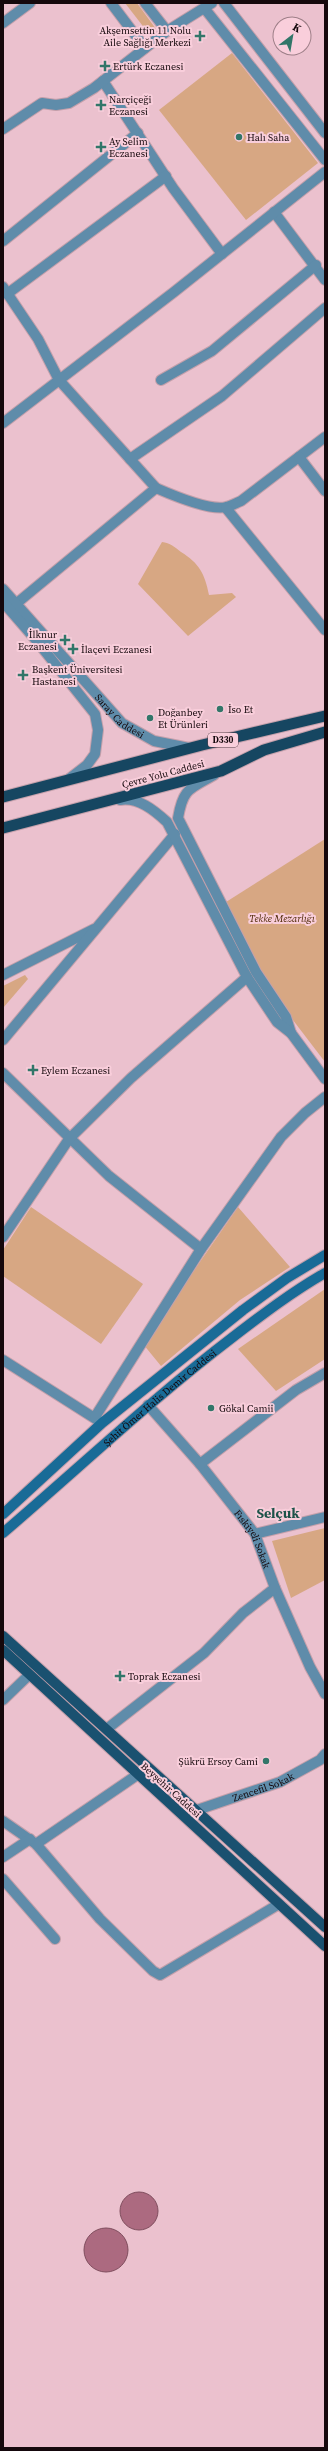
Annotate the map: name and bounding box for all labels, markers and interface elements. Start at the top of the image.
north arrow [272,16,312,56]
text: K [290,19,304,36]
place label: Akşemsettin 11 Nolu Aile Sağlığı Merkezi [99,24,191,49]
marker: Akşemsettin 11 Nolu Aile Sağlığı Merkezi [194,30,206,42]
place label: Ertürk Eczanesi [113,60,183,73]
marker: Ertürk Eczanesi [100,61,110,71]
place label: Narçiçeği Eczanesi [109,93,151,118]
marker: Narçiçeği Eczanesi [96,100,106,110]
place label: Halı Saha [247,131,290,144]
marker: Halı Saha [234,132,244,142]
place label: Ay Selim Eczanesi [109,135,148,160]
marker: Ay Selim Eczanesi [96,142,106,152]
place label: İlknur Eczanesi [18,628,58,653]
marker: İlknur Eczanesi [60,635,70,645]
place label: İlaçevi Eczanesi [81,643,152,656]
marker: İlaçevi Eczanesi [68,644,78,654]
place label: Başkent Üniversitesi Hastanesi [32,663,123,688]
marker: Başkent Üniversitesi Hastanesi [17,669,29,681]
street label: Saray Caddesi [92,691,147,741]
place label: İso Et [228,703,254,716]
marker: İso Et [215,704,225,714]
place label: Doğanbey Et Ürünleri [158,706,208,731]
marker: Doğanbey Et Ürünleri [145,713,155,723]
road number: D330 [208,733,238,747]
street label: Çevre Yolu Caddesi [120,757,206,791]
park label: Tekke Mezarlığı [249,912,315,925]
place label: Eylem Eczanesi [41,1064,110,1077]
marker: Eylem Eczanesi [28,1065,38,1075]
street label: Şehit Ömer Halis Demir Caddesi [100,1346,219,1449]
place label: Gökal Camii [219,1402,273,1415]
marker: Gökal Camii [206,1403,216,1413]
district label: Selçuk [256,1503,300,1523]
street label: Fıskiyeli Sokak [232,1507,274,1571]
place label: Toprak Eczanesi [128,1670,201,1683]
marker: Toprak Eczanesi [115,1671,125,1681]
place label: Şükrü Ersoy Cami [179,1755,258,1768]
marker: Şükrü Ersoy Cami [261,1756,271,1766]
street label: Beyşehir Caddesi [138,1760,204,1820]
street label: Zencefil Sokak [231,1769,296,1804]

